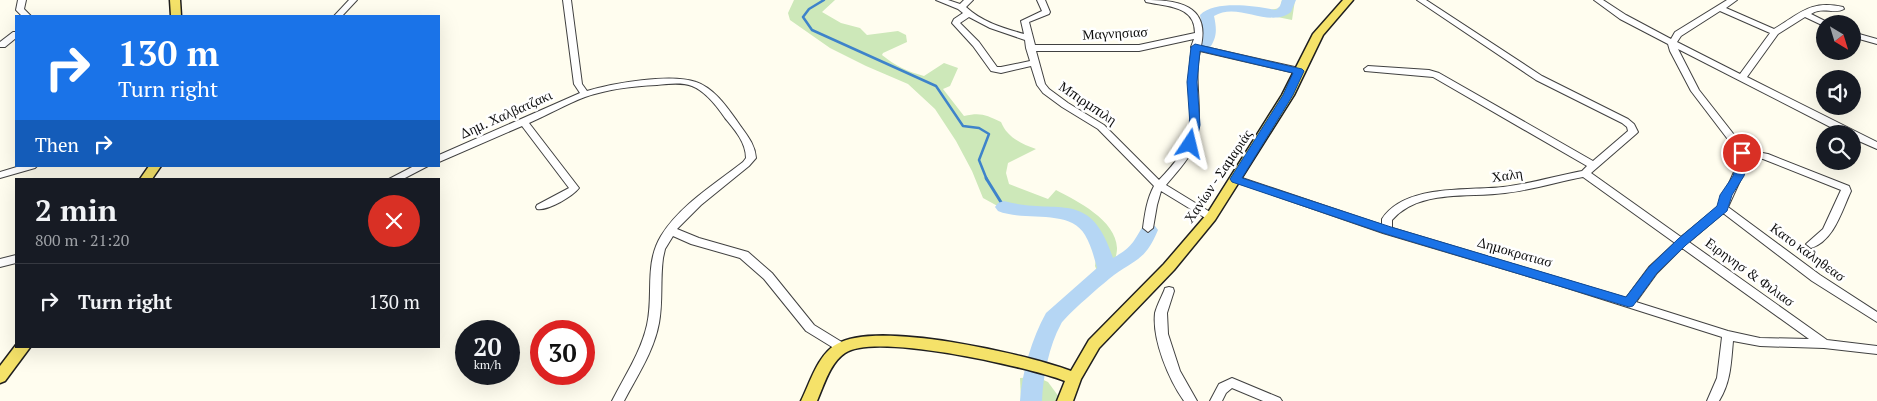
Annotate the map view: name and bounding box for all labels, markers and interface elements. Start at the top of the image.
north arrow [1816,15,1861,60]
map controls [1816,15,1861,170]
street label: Μαγνησιασ [1082,21,1149,44]
text: 130 m [118,30,219,76]
icon: right [35,35,100,100]
button: sound [1816,70,1861,115]
text: Turn right [118,74,218,103]
street label: Μπιρμπιλη [1056,76,1121,129]
street label: Δημ. Χαλβατζακι [457,85,555,142]
position arrow [1163,117,1215,169]
street label: Χανίων - Σαμαριάς [1179,125,1256,226]
button: search [1816,125,1861,170]
icon: right [89,130,117,158]
text: Then [35,132,79,157]
pin [1721,132,1763,174]
icon: arrive [1728,139,1756,167]
street label: Χαλη [1490,163,1524,186]
text: 2 min [35,190,117,230]
button: close [368,195,420,247]
street label: Κατο καληθεασ [1767,218,1850,286]
text: 800 m · 21:20 [35,229,129,251]
street label: Δημοκρατιασ [1475,232,1555,271]
street label: Ειρηνησ & Φιλιασ [1702,233,1799,311]
icon: right [35,287,63,315]
text: Turn right [78,289,172,314]
text: 130 m [369,289,420,314]
speed limit sign: 30 [530,320,595,385]
text: 20 [473,330,502,363]
text: km/h [474,357,501,372]

